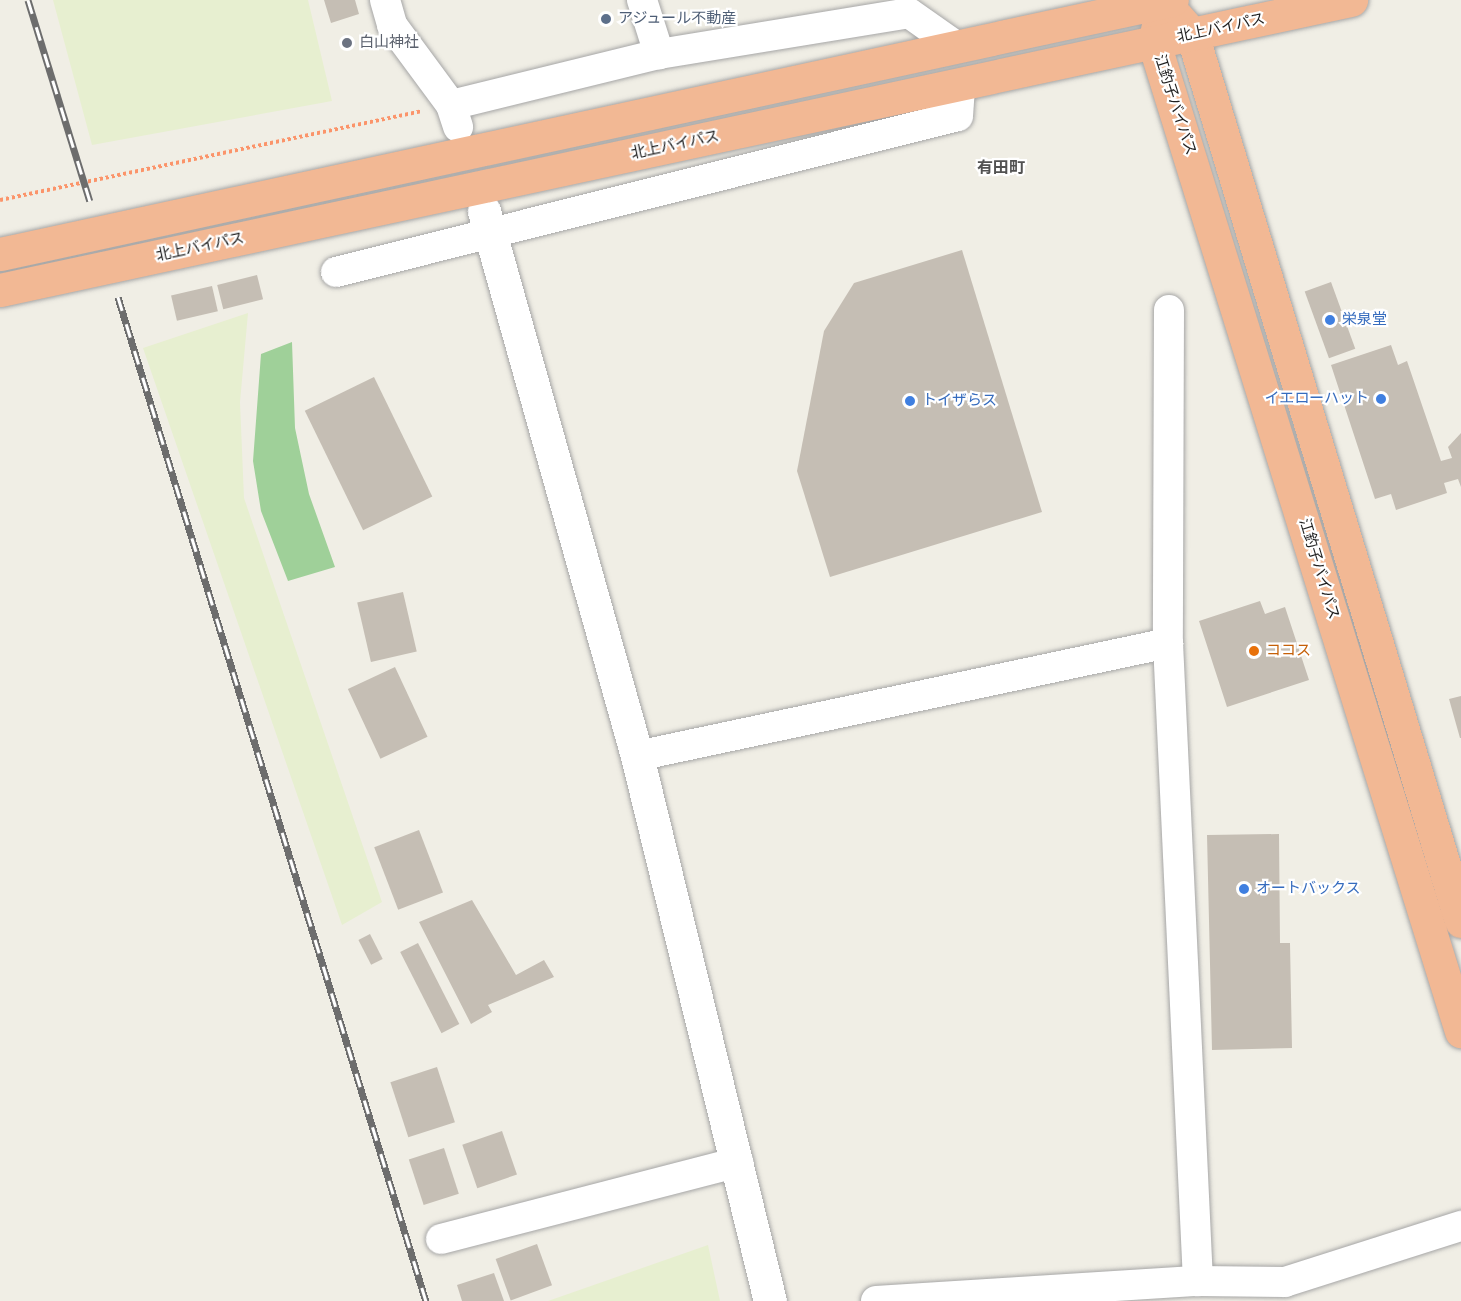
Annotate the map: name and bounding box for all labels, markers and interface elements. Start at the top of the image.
place label: アジュール不動産 [618,10,738,28]
street label: 北上バイパス [1175,10,1267,46]
marker: アジュール不動産 [599,12,613,26]
place label: 白山神社 [359,34,419,52]
marker: 白山神社 [340,36,354,50]
street label: 江釣子バイパス [1150,52,1200,158]
street label: 北上バイパス [629,127,721,163]
district label: 有田町 [977,158,1025,178]
street label: 北上バイパス [154,229,246,265]
place label: 栄泉堂 [1342,311,1387,329]
marker: 栄泉堂 [1323,313,1337,327]
place label: イエローハット [1264,390,1369,408]
place label: トイザらス [922,392,997,410]
marker: イエローハット [1374,392,1388,406]
marker: トイザらス [903,394,917,408]
street label: 江釣子バイパス [1295,516,1343,622]
place label: ココス [1266,642,1311,660]
marker: ココス [1247,644,1261,658]
place label: オートバックス [1256,880,1361,898]
marker: オートバックス [1237,882,1251,896]

